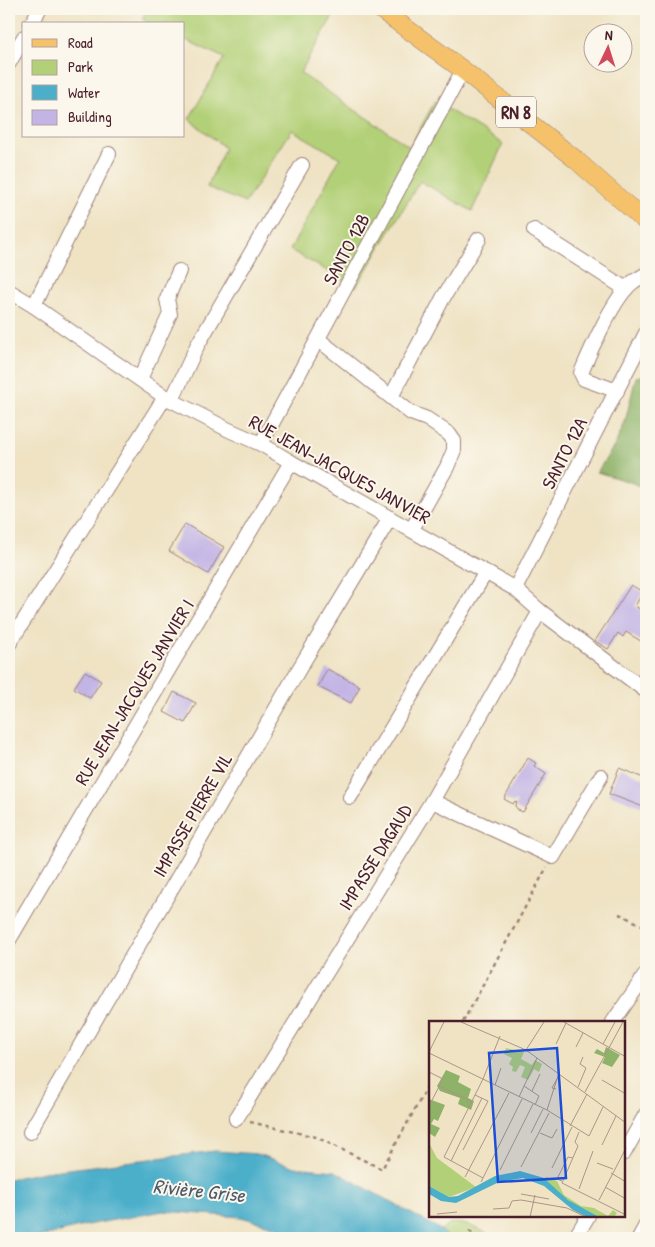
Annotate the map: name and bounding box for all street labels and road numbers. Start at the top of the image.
road number: RN 8 [496,96,536,128]
street label: SANTO 12B [316,209,376,289]
street label: RUE JEAN-JACQUES JANVIER [244,408,436,530]
street label: SANTO 12A [535,413,593,493]
street label: RUE JEAN-JACQUES JANVIER I [68,594,200,790]
street label: IMPASSE PIERRE VIL [146,748,238,882]
street label: IMPASSE DAGAUD [332,799,418,915]

